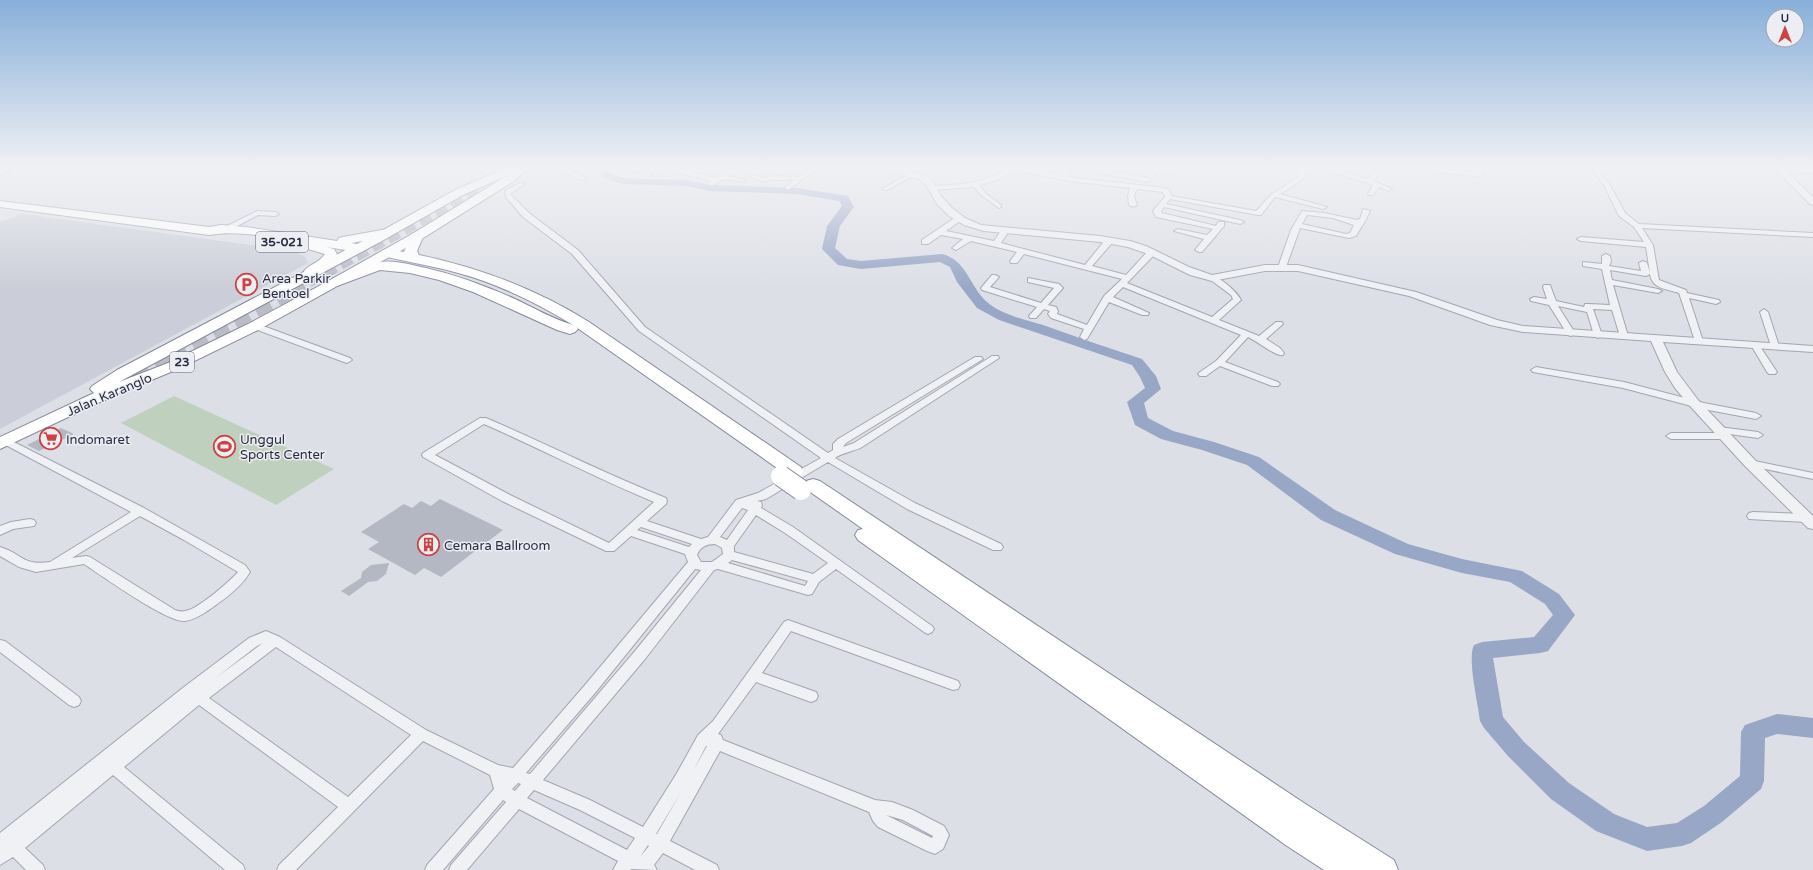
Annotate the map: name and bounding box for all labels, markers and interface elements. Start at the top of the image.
north arrow [1765,8,1805,48]
text: U [1781,12,1789,25]
road number: 35-021 [256,232,308,252]
place label: Area Parkir Bentoel [262,271,330,302]
parking icon: Area Parkir Bentoel [233,272,259,298]
road number: 23 [170,352,194,372]
street label: Jalan Karanglo [64,370,154,420]
supermarket icon: Indomaret [37,426,63,452]
place label: Indomaret [66,432,130,448]
place label: Unggul Sports Center [240,432,325,463]
sports icon: Unggul Sports Center [211,433,237,459]
building icon: Cemara Ballroom [416,532,442,558]
place label: Cemara Ballroom [444,538,550,554]

